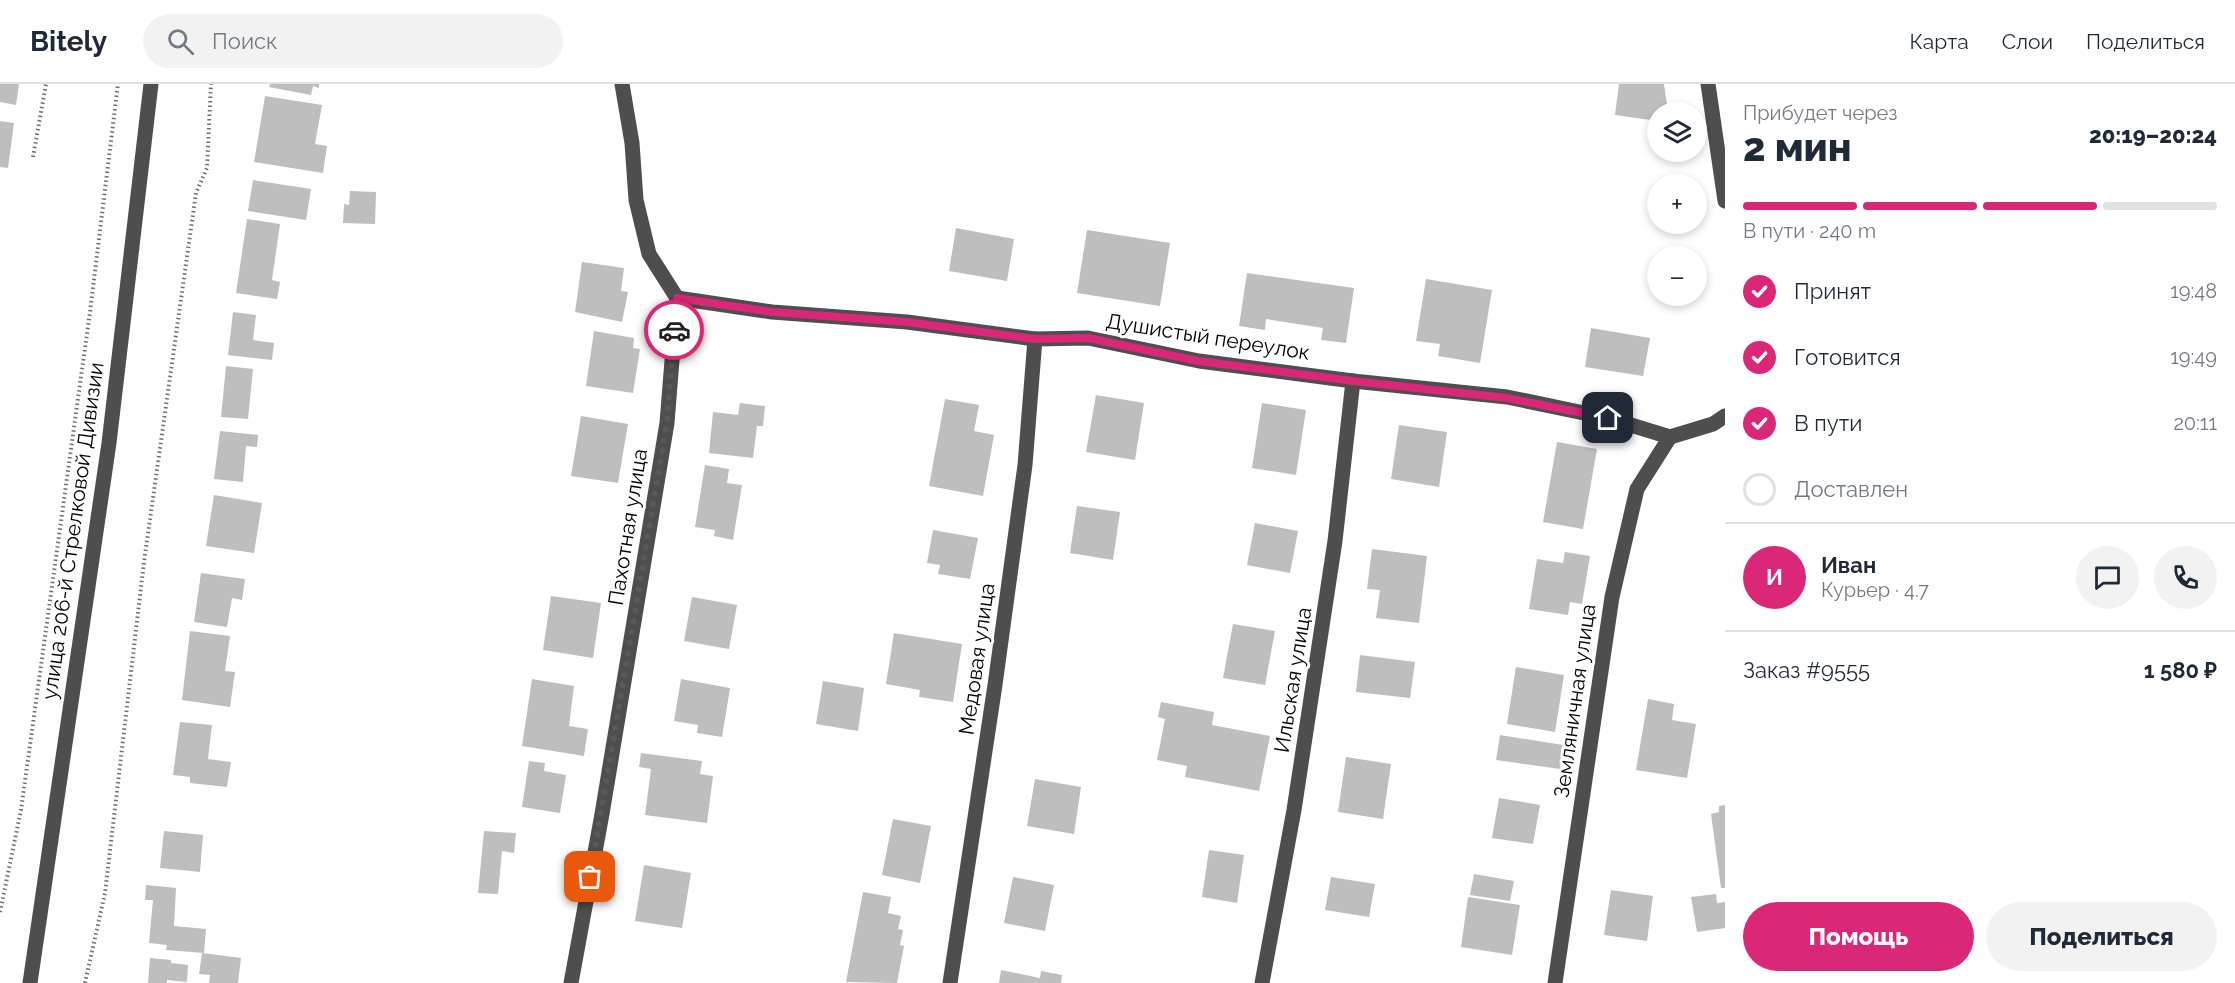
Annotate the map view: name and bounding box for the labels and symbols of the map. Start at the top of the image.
courier [644,300,704,360]
street label: Душистый переулок [1104,308,1312,365]
street label: улица 206-й Стрелковой Дивизии [36,361,109,701]
pin [1582,392,1633,443]
street label: Пахотная улица [603,447,652,607]
street label: Медовая улица [953,581,1000,736]
street label: Земляничная улица [1549,602,1600,800]
street label: Ильская улица [1269,605,1316,755]
pin [564,851,615,902]

